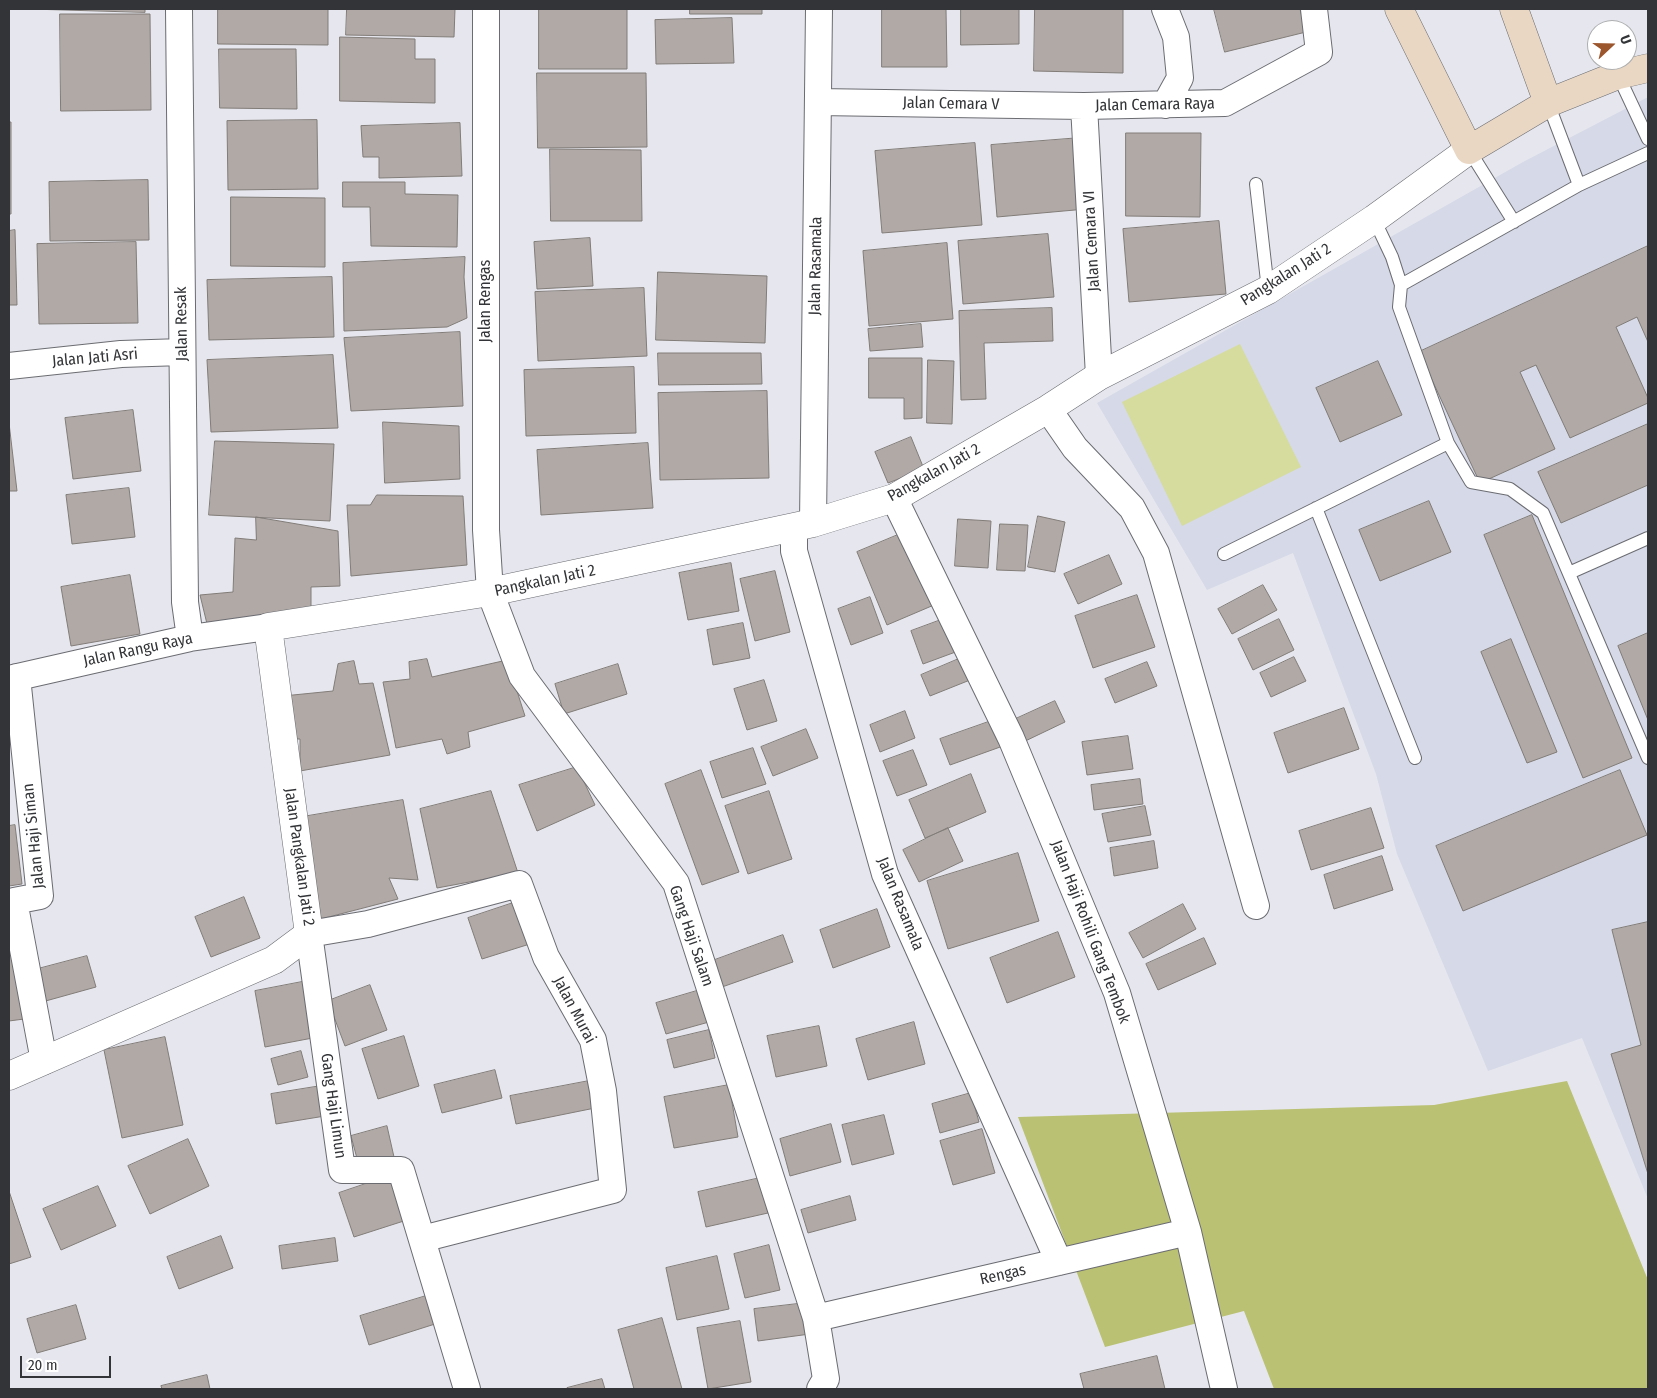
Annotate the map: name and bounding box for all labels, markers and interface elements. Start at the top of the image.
north arrow [1587,20,1637,70]
text: U [1616,33,1635,47]
street label: Jalan Cemara V [902,94,1000,114]
street label: Jalan Cemara Raya [1095,94,1215,116]
street label: Jalan Cemara VI [1080,190,1104,292]
street label: Jalan Rasamala [806,216,826,316]
street label: Pangkalan Jati 2 [1237,240,1335,310]
street label: Jalan Rengas [476,260,496,342]
street label: Jalan Resak [172,287,192,361]
street label: Jalan Jati Asri [51,345,139,371]
street label: Pangkalan Jati 2 [884,440,984,506]
street label: Pangkalan Jati 2 [493,561,597,601]
street label: Jalan Rangu Raya [81,629,195,671]
street label: Jalan Haji Siman [19,782,49,890]
street label: Jalan Pangkalan Jati 2 [280,787,318,927]
street label: Jalan Haji Rohili Gang Tembok [1046,838,1134,1026]
street label: Jalan Rasamala [873,854,927,954]
street label: Gang Haji Salam [665,883,717,989]
street label: Jalan Murai [548,973,600,1047]
street label: Gang Haji Limun [316,1052,350,1160]
street label: Rengas [978,1260,1028,1290]
scale bar [22,1346,114,1378]
text: 20 m [28,1356,58,1374]

